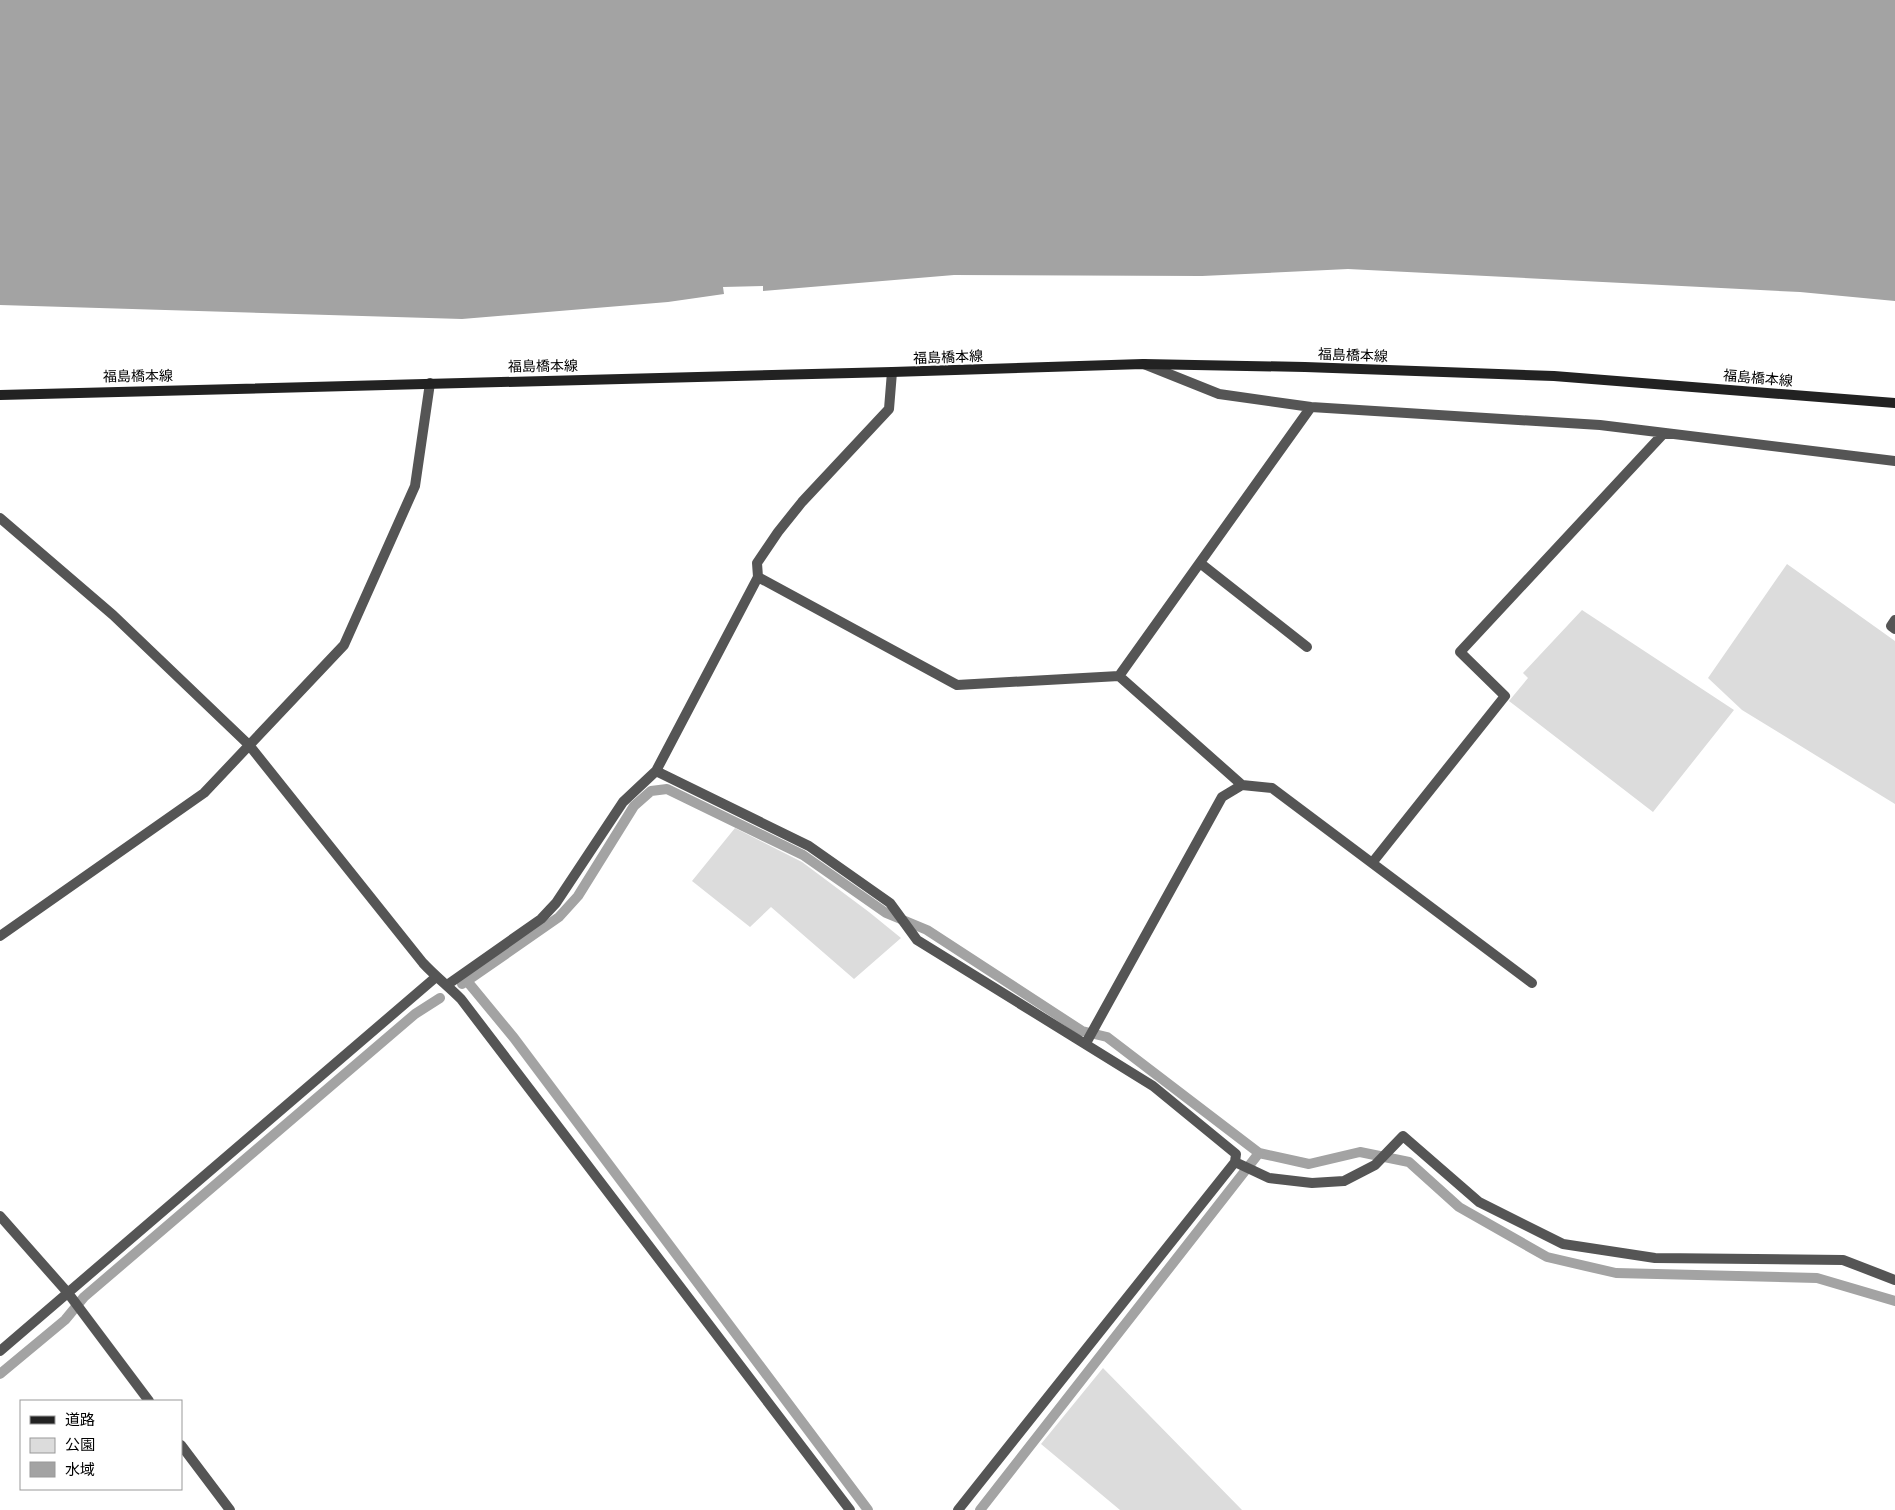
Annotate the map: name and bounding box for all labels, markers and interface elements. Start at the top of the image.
street label: 福島橋本線 [1318,346,1388,365]
street label: 福島橋本線 [913,348,983,367]
street label: 福島橋本線 [508,357,578,376]
street label: 福島橋本線 [103,367,173,386]
street label: 福島橋本線 [1722,367,1794,390]
legend [20,1400,182,1490]
text: 道路 [65,1411,95,1429]
text: 公園 [65,1436,95,1454]
text: 水域 [65,1461,95,1479]

